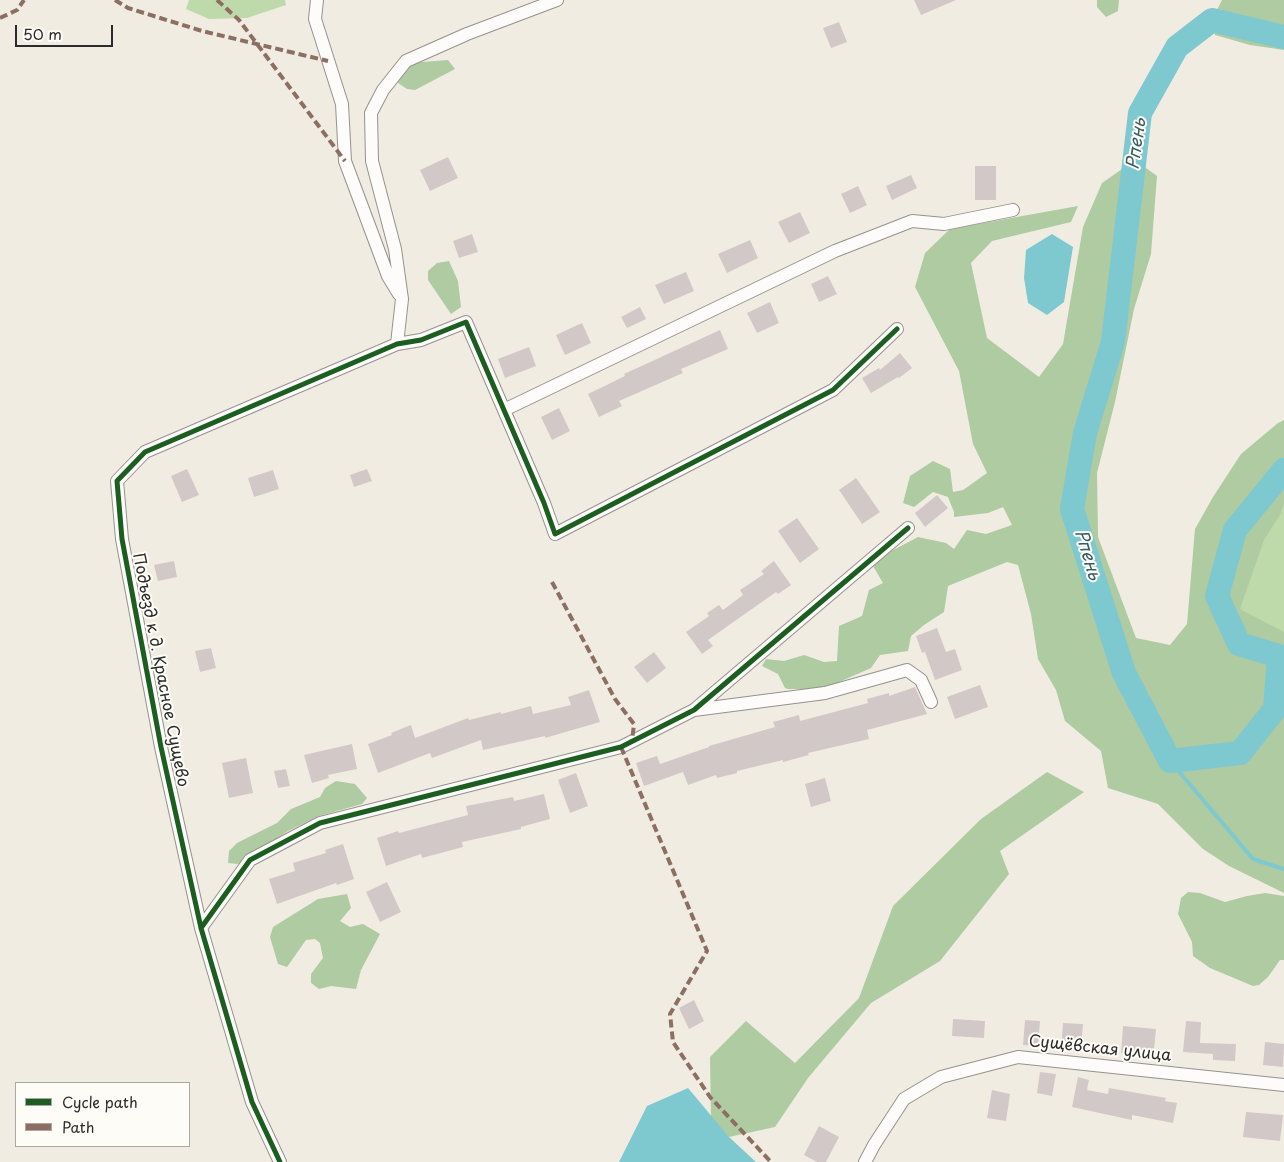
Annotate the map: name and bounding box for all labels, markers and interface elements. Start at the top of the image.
scale bar [18,15,115,47]
text: 50 m [23,22,62,45]
water label: Рпень [1123,117,1151,171]
water label: Рпень [1069,527,1105,583]
street label: Подъезд к д. Красное Сущево [128,551,192,789]
street label: Сущёвская улица [1028,1032,1172,1066]
legend [15,1082,190,1147]
text: Cycle path [62,1090,138,1113]
text: Path [62,1115,94,1138]

